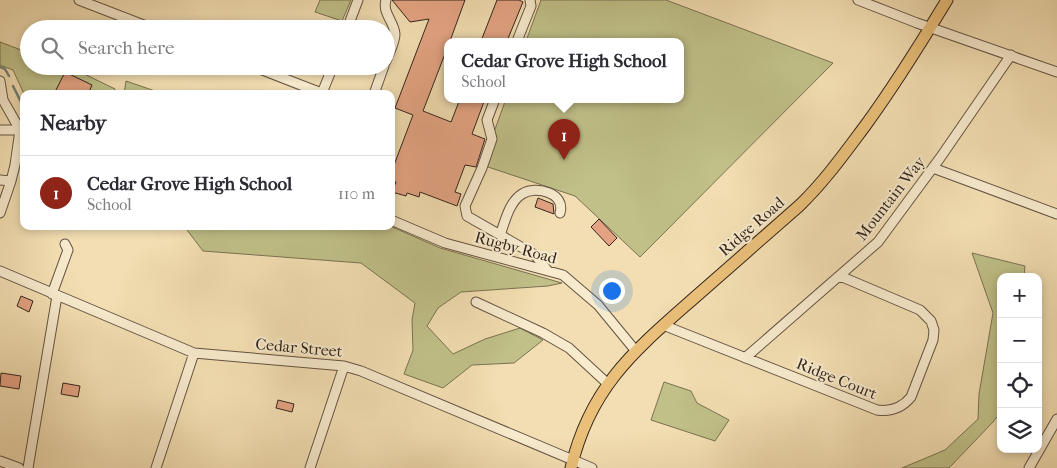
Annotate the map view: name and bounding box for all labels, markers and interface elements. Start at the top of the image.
search box [20,20,395,75]
icon: search [38,34,66,62]
text: Search here [78,37,174,59]
popup [444,38,684,103]
text: Cedar Grove High School [461,50,667,72]
text: School [461,72,506,91]
text: Nearby [40,111,106,135]
pin: 1 [548,119,580,160]
street label: Mountain Way [852,152,929,244]
text: Cedar Grove High School [87,173,292,195]
text: 1 [53,184,59,203]
text: 110 m [338,184,375,203]
street label: Ridge Road [715,193,788,260]
text: School [87,195,132,214]
street label: Rugby Road [473,227,559,268]
map controls [997,273,1042,453]
button: + [997,273,1042,318]
your location [599,278,625,304]
button: − [997,318,1042,363]
street label: Cedar Street [255,334,344,361]
street label: Ridge Court [794,354,880,403]
button: locate [997,363,1042,408]
button: layers [997,408,1042,453]

